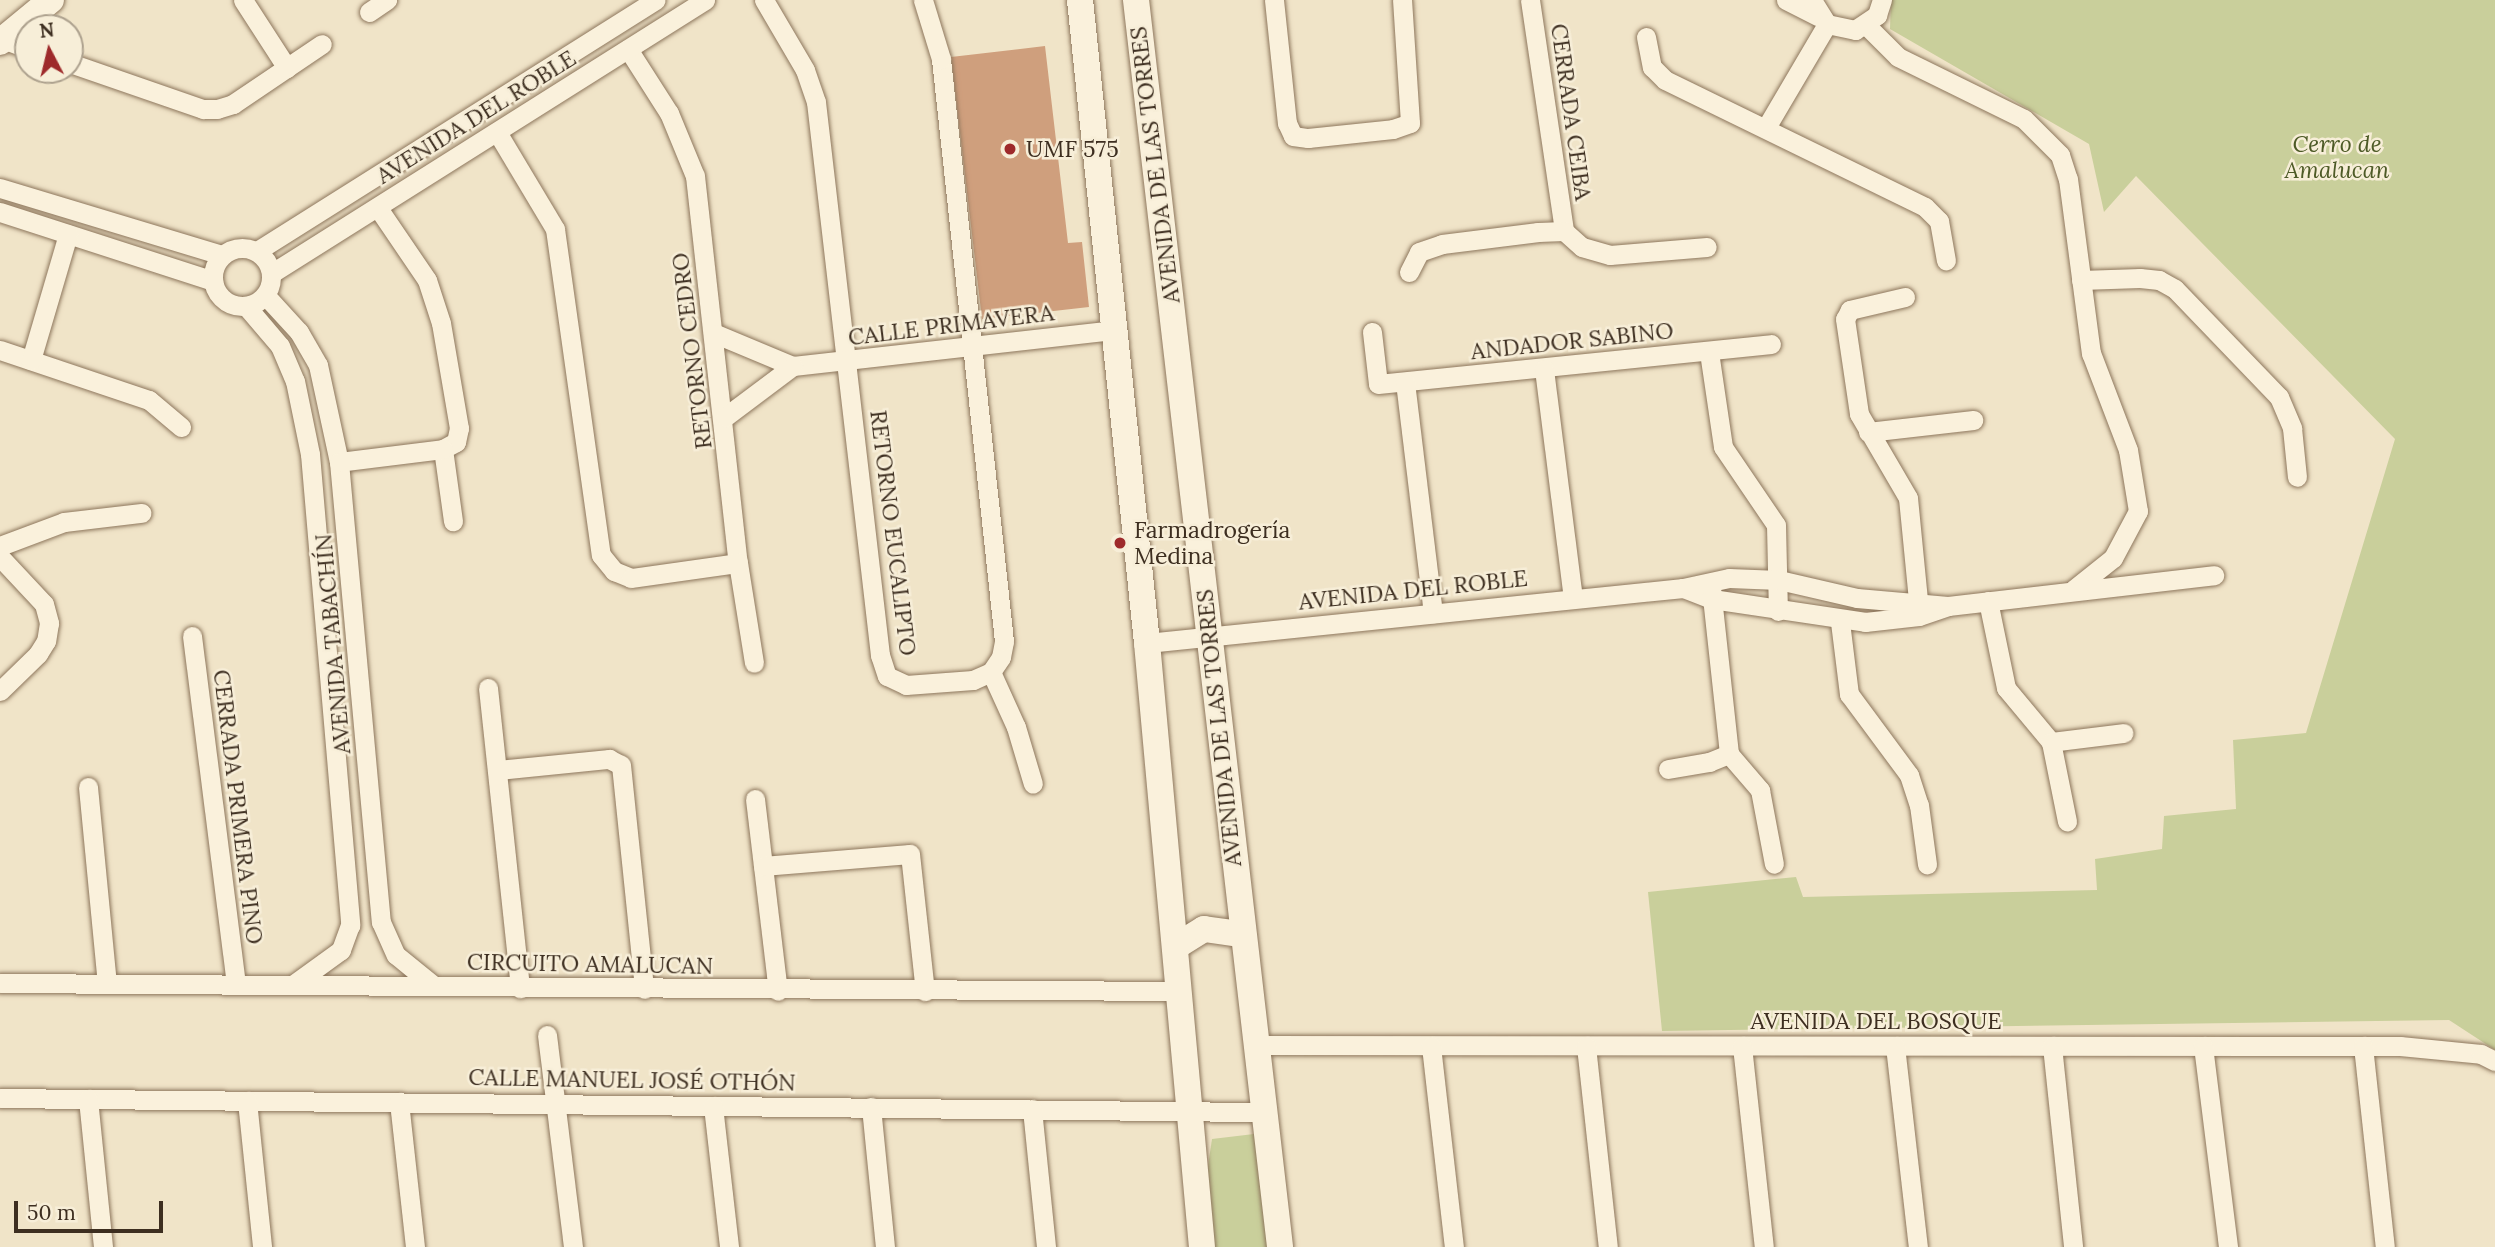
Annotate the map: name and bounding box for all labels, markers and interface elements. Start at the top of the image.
north arrow [14,14,84,84]
text: N [38,17,55,43]
street label: CERRADA CEIBA [1545,22,1597,202]
street label: AVENIDA DE LAS TORRES [1124,25,1186,305]
street label: AVENIDA DEL ROBLE [371,44,581,190]
park label: Cerro de Amalucan [2285,130,2389,184]
place label: UMF 575 [1026,135,1119,163]
marker: UMF 575 [1000,139,1020,159]
street label: RETORNO CEDRO [666,251,718,451]
street label: CALLE PRIMAVERA [847,299,1055,351]
street label: ANDADOR SABINO [1469,317,1675,365]
street label: RETORNO EUCALIPTO [864,409,922,657]
place label: Farmadrogería Medina [1134,516,1290,570]
street label: AVENIDA TABACHÍN [310,533,356,755]
marker: Farmadrogería Medina [1112,535,1128,551]
street label: AVENIDA DEL ROBLE [1297,564,1529,616]
street label: AVENIDA DE LAS TORRES [1191,588,1247,868]
street label: CERRADA PRIMERA PINO [207,668,269,946]
street label: CIRCUITO AMALUCAN [467,948,713,980]
street label: AVENIDA DEL BOSQUE [1750,1007,2002,1035]
street label: CALLE MANUEL JOSÉ OTHÓN [468,1063,796,1097]
scale bar [18,1188,166,1232]
text: 50 m [27,1199,76,1226]

